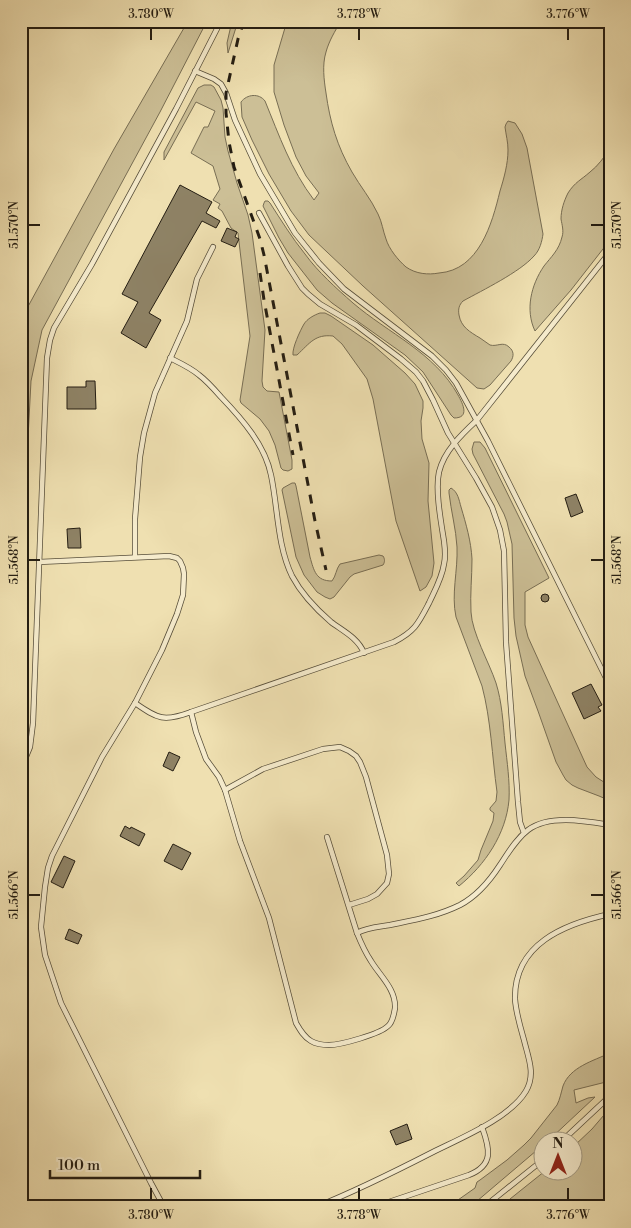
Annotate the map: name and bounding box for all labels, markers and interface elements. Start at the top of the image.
text: 3.780°W [128,7,175,22]
text: 3.778°W [337,7,382,22]
text: 3.776°W [546,7,591,22]
text: 51.570°N [7,201,22,249]
text: 51.570°N [610,201,625,249]
text: 51.568°N [7,535,22,585]
text: 51.568°N [610,535,625,585]
text: 51.566°N [7,870,22,920]
text: 51.566°N [610,870,625,920]
north arrow [534,1130,584,1180]
text: N [552,1135,564,1153]
scale bar [50,1148,200,1180]
text: 100 m [58,1156,100,1175]
text: 3.780°W [128,1208,175,1223]
text: 3.778°W [337,1208,382,1223]
text: 3.776°W [546,1208,591,1223]

